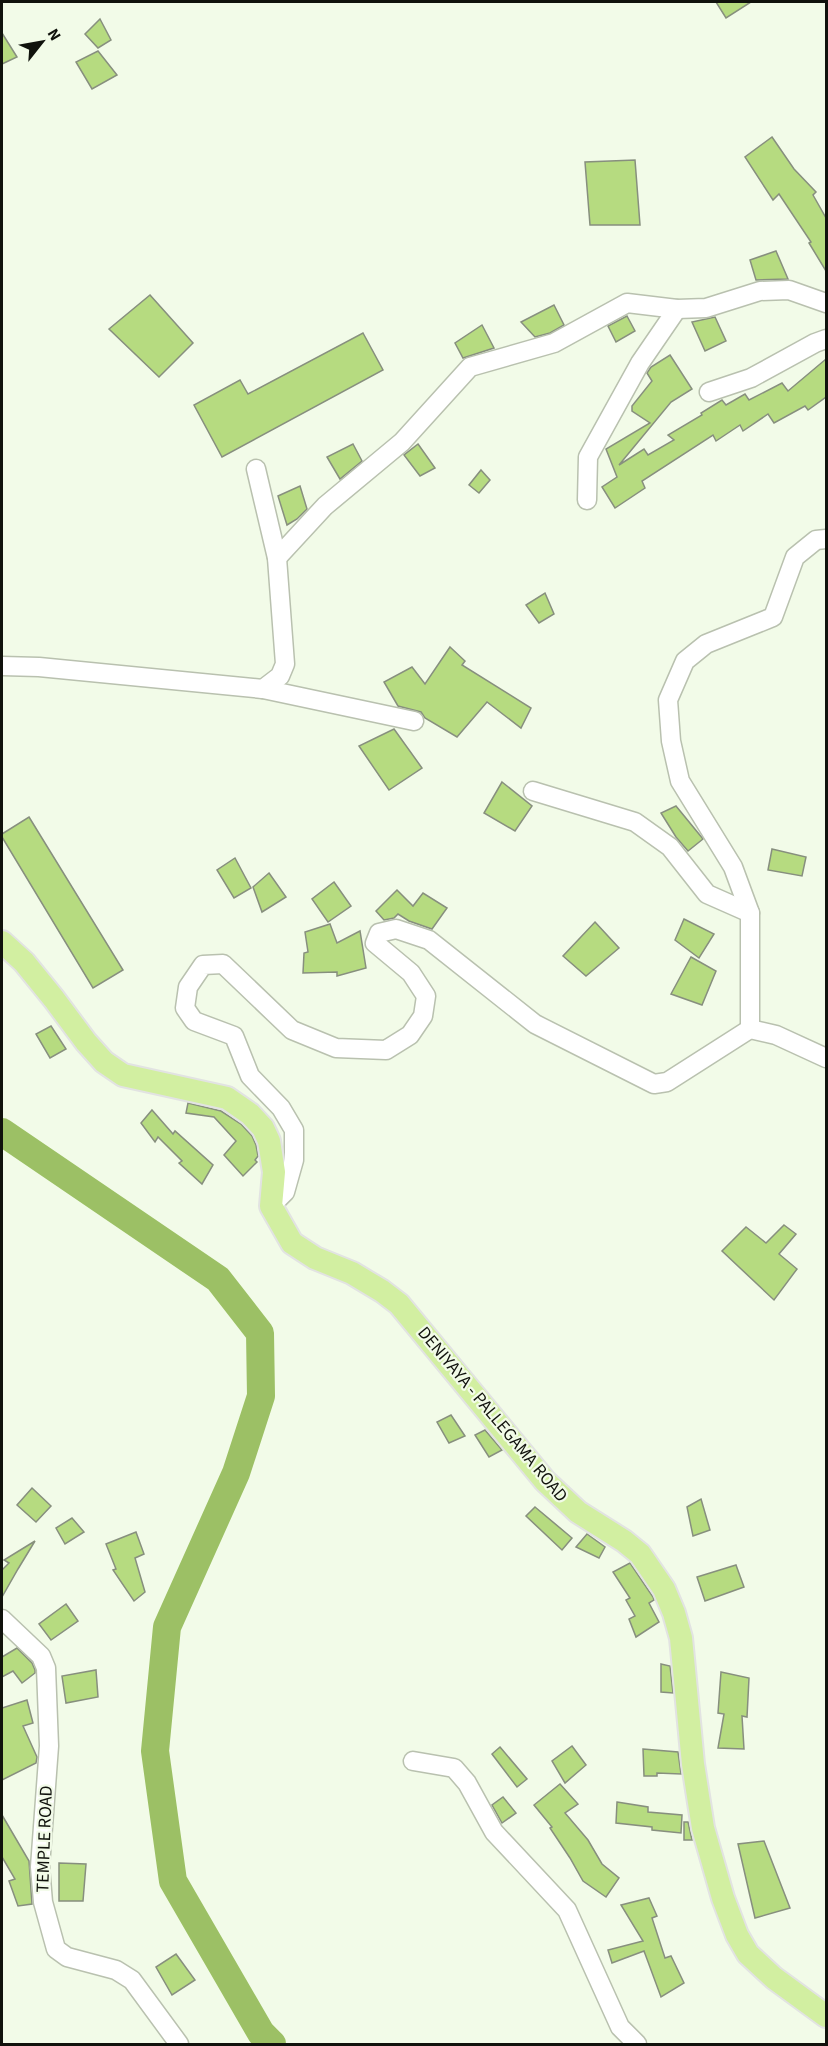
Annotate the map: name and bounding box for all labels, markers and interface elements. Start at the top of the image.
north arrow [12,12,72,72]
text: N [42,25,66,45]
street label: DENIYAYA - PALLEGAMA ROAD [412,1321,574,1507]
street label: TEMPLE ROAD [30,1785,59,1893]

